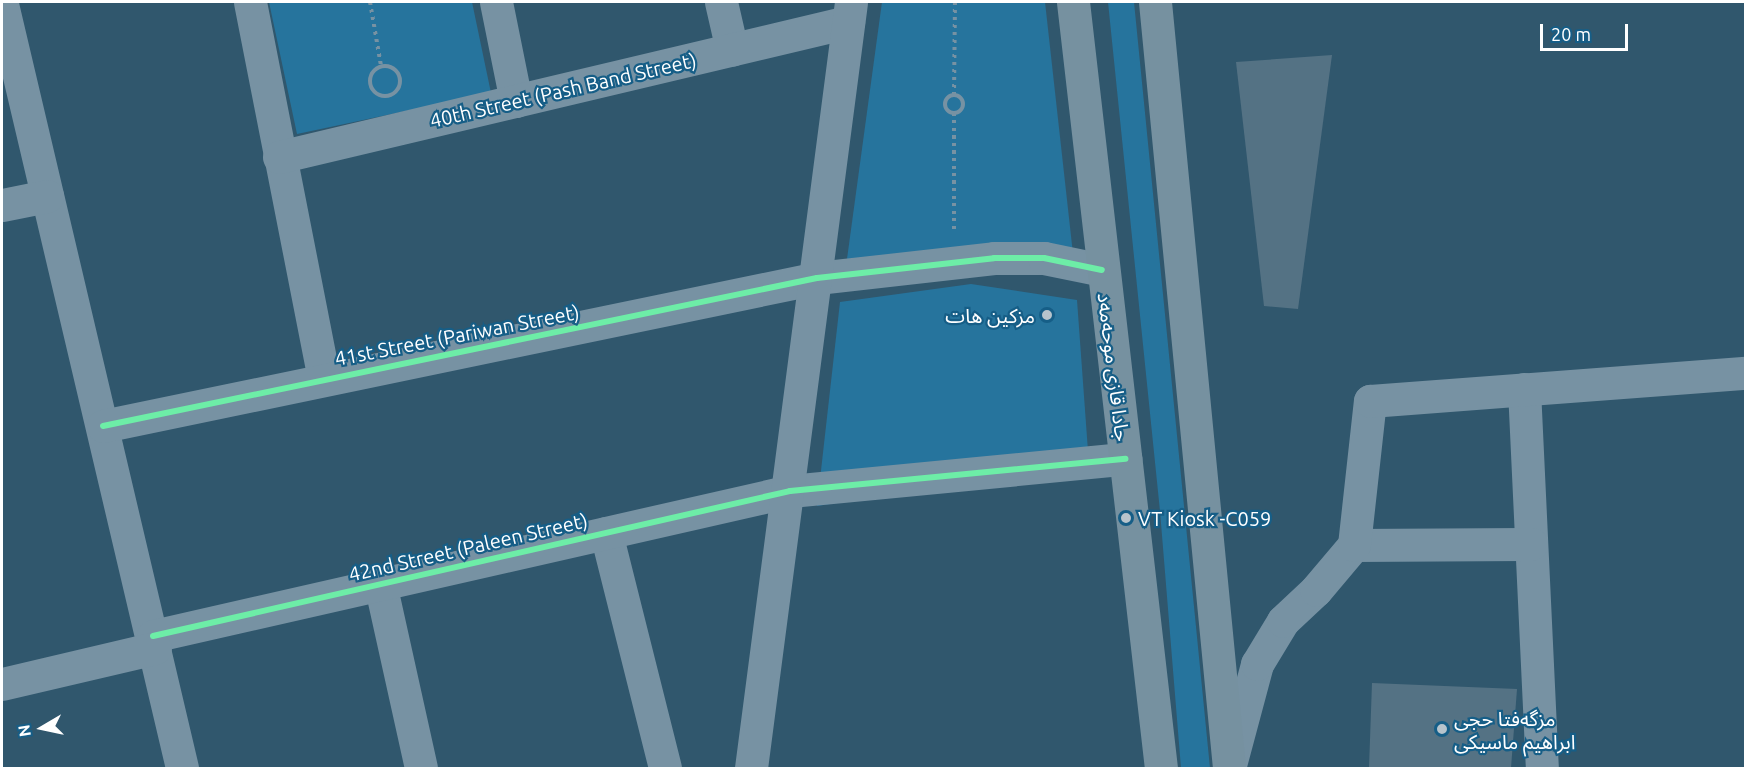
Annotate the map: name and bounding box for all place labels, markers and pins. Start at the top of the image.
place label: مزكين هات [945,303,1035,327]
marker: مزكين هات [1040,308,1054,322]
place label: VT Kiosk -C059 [1138,506,1271,530]
marker: VT Kiosk -C059 [1119,511,1133,525]
place label: مزگه‌فتا حجی ابراهیم ماسیکی [1454,706,1575,753]
marker: مزگه‌فتا حجی ابراهیم ماسیکی [1435,722,1449,736]

